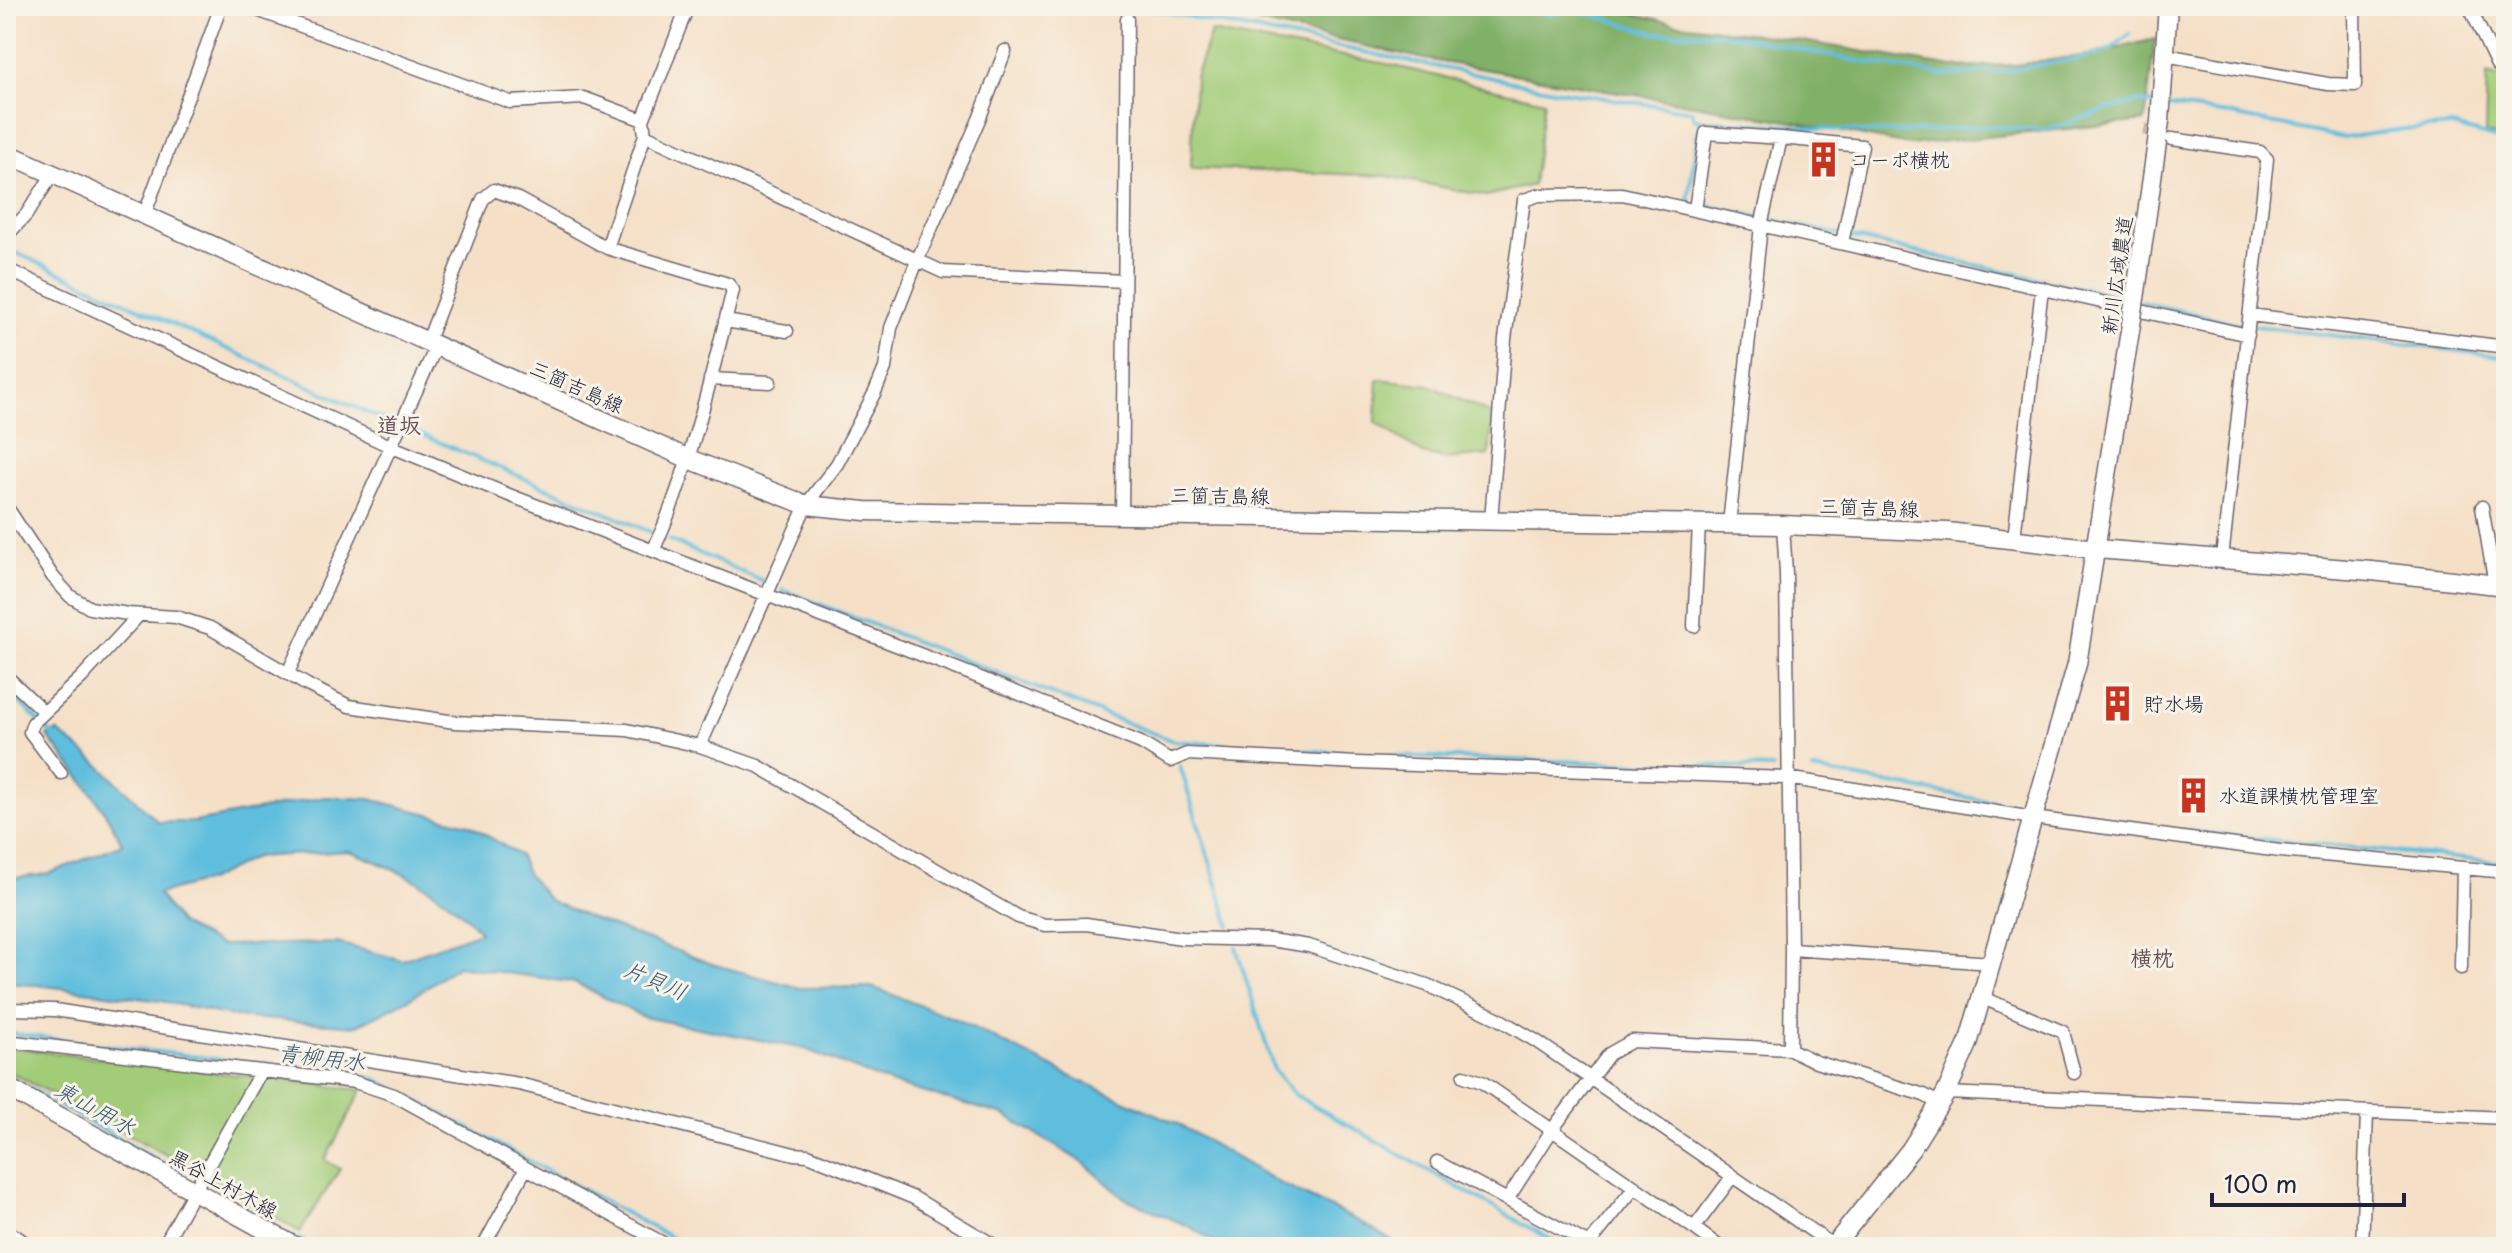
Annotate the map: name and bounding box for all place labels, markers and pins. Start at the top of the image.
building icon: コーポ横枕 [1805,140,1843,178]
place label: コーポ横枕 [1850,144,1950,174]
building icon: 貯水場 [2099,684,2137,722]
place label: 貯水場 [2144,688,2204,718]
building icon: 水道課横枕管理室 [2174,776,2212,814]
place label: 水道課横枕管理室 [2219,780,2379,810]

